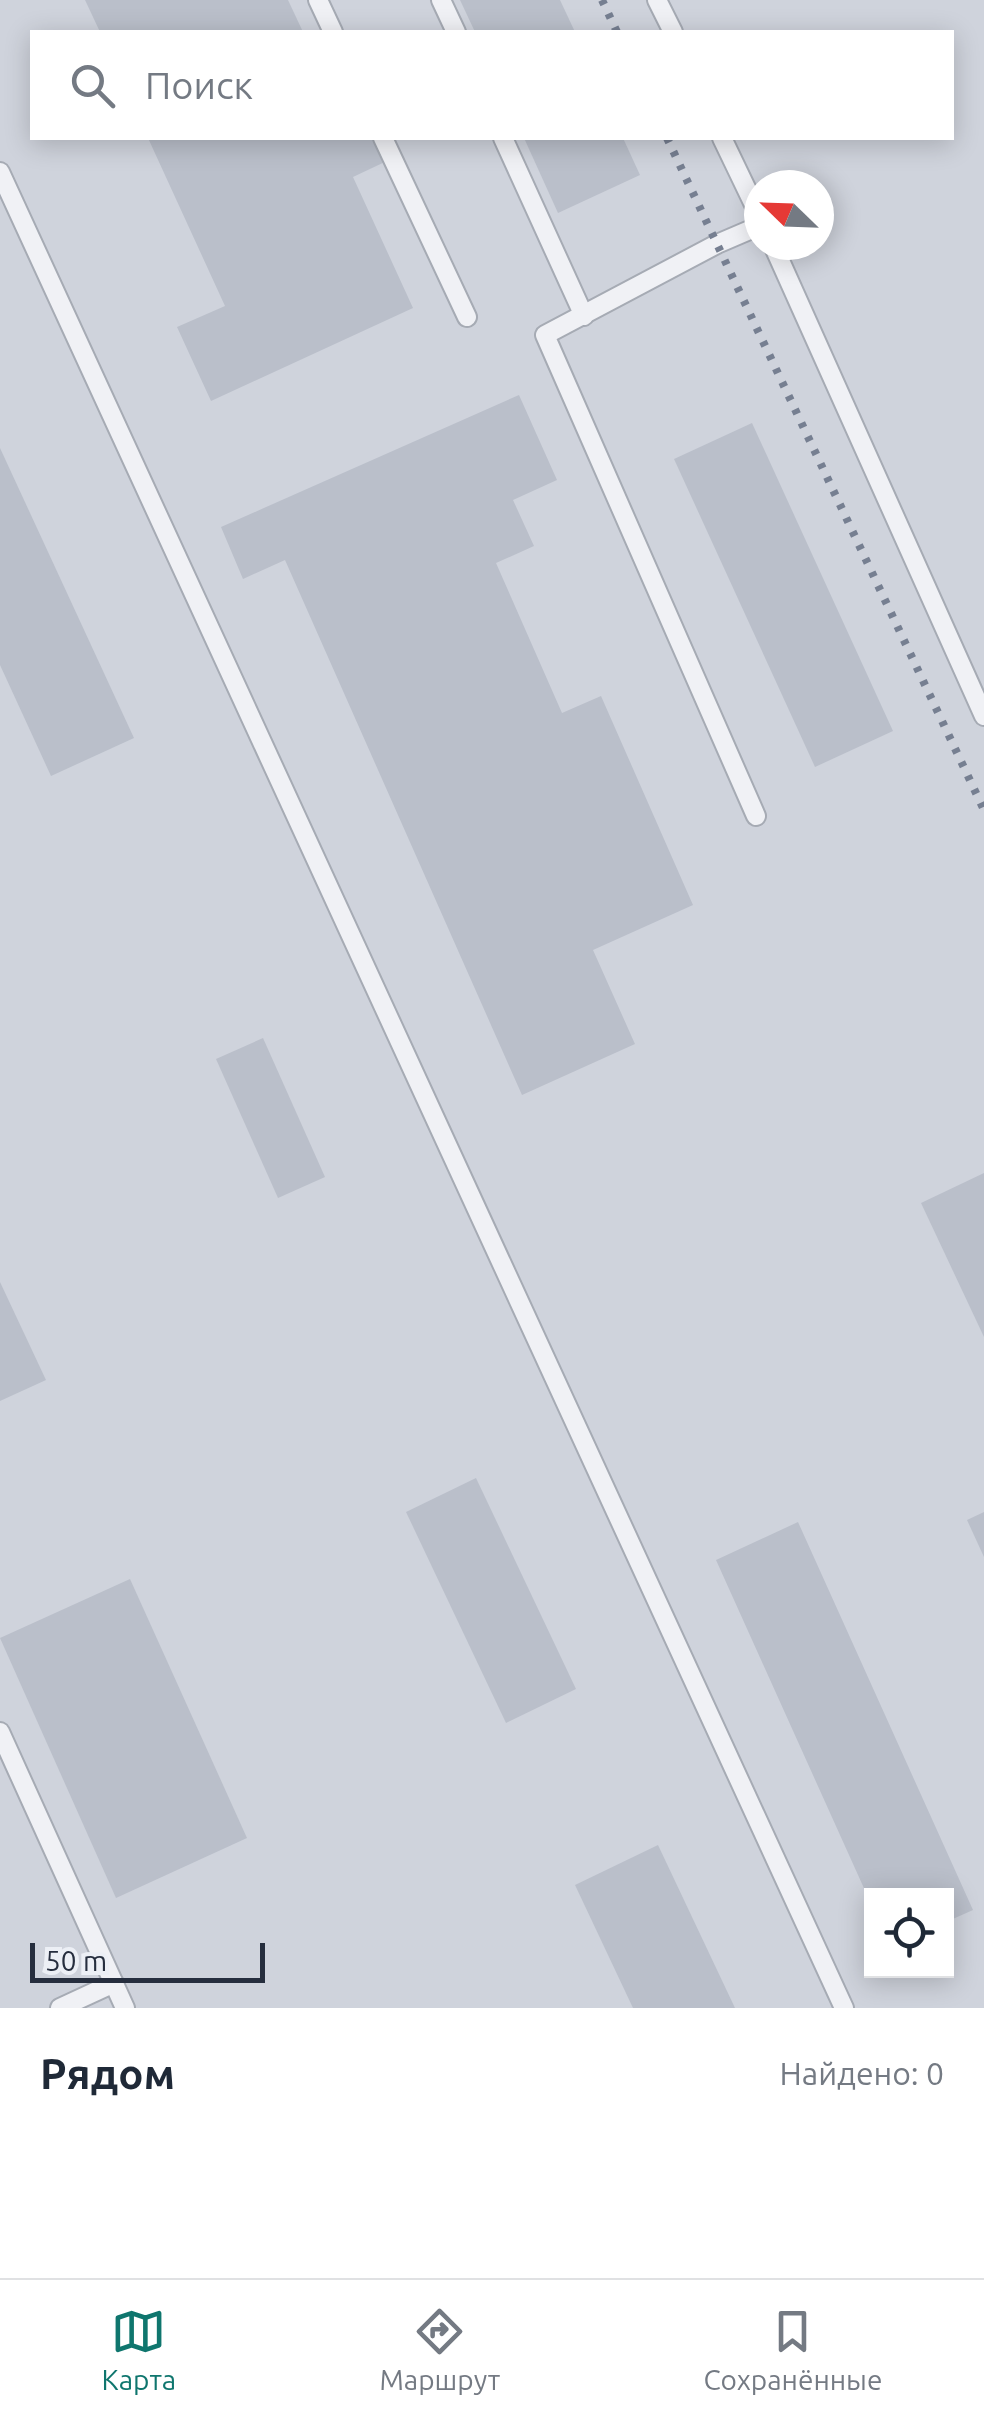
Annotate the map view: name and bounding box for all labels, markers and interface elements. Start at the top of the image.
search box [30,30,954,140]
icon: search [65,58,120,113]
text: Поиск [145,64,253,106]
north arrow [744,170,834,260]
map controls [864,1888,954,1978]
button: locate [864,1888,954,1978]
scale bar [30,1938,265,1982]
text: 50 m [45,1945,107,1976]
text: Рядом [40,2050,175,2097]
text: Найдено: 0 [779,2055,944,2091]
tab: Карта [102,2304,176,2395]
tab: Маршрут [379,2304,500,2395]
tab: Сохранённые [703,2304,882,2395]

